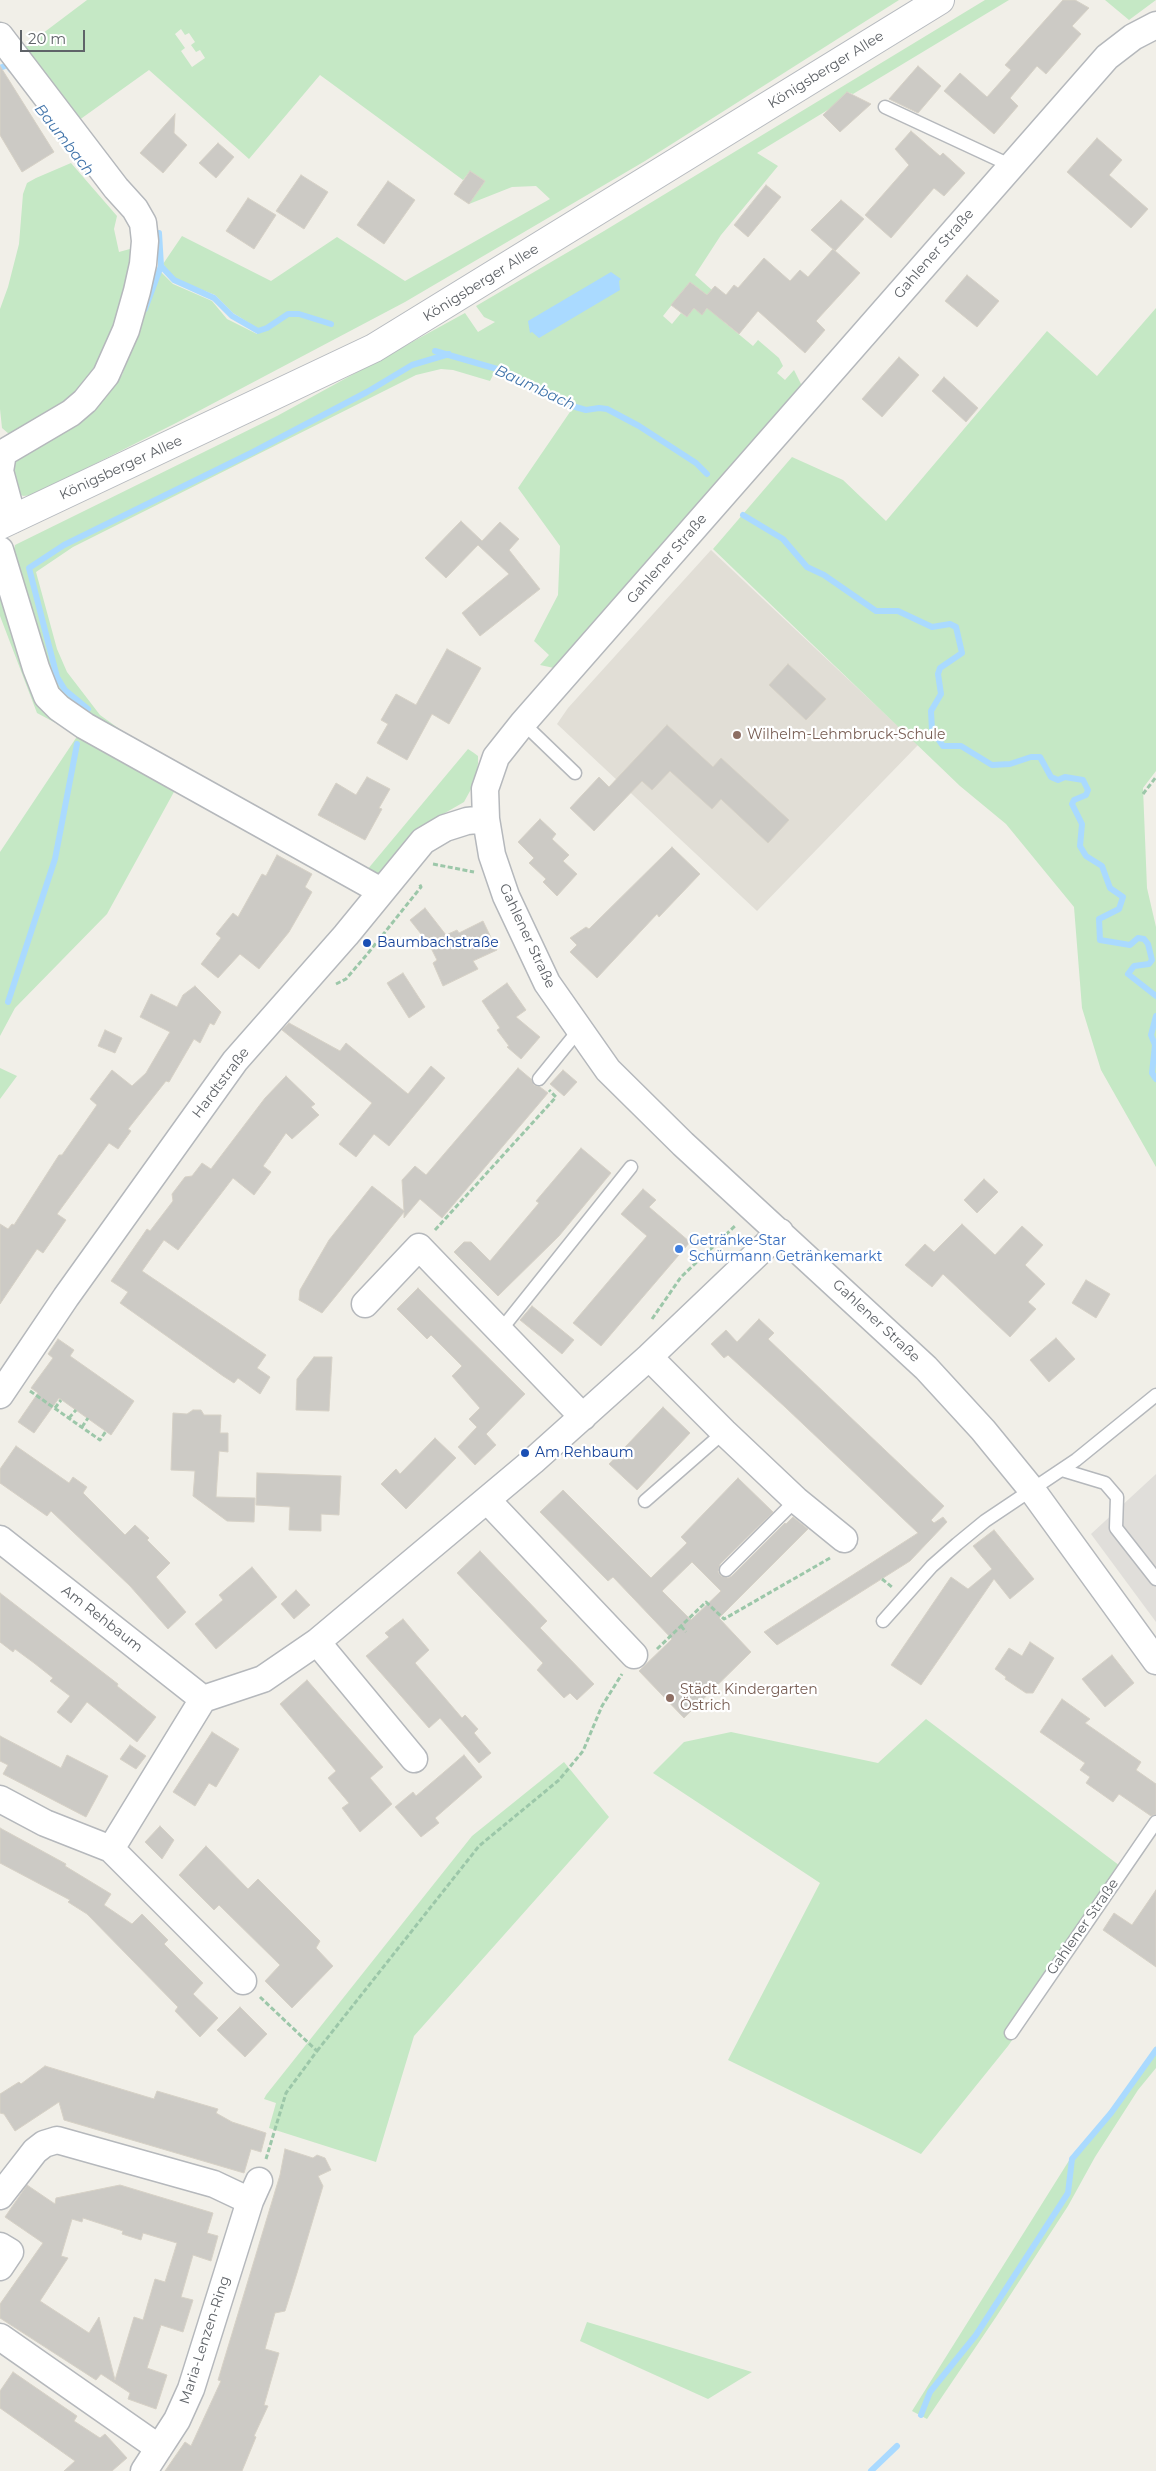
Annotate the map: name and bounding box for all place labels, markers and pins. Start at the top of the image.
place label: Wilhelm-Lehmbruck-Schule [747,727,946,743]
marker: Wilhelm-Lehmbruck-Schule [731,729,743,741]
place label: Baumbachstraße [377,935,499,951]
marker: Baumbachstraße [361,937,373,949]
place label: Getränke-Star Schürmann Getränkemarkt [689,1233,882,1266]
marker: Getränke-Star Schürmann Getränkemarkt [673,1243,685,1255]
place label: Am Rehbaum [535,1445,634,1461]
marker: Am Rehbaum [519,1447,531,1459]
place label: Städt. Kindergarten Östrich [680,1682,818,1714]
marker: Städt. Kindergarten Östrich [664,1692,676,1704]

